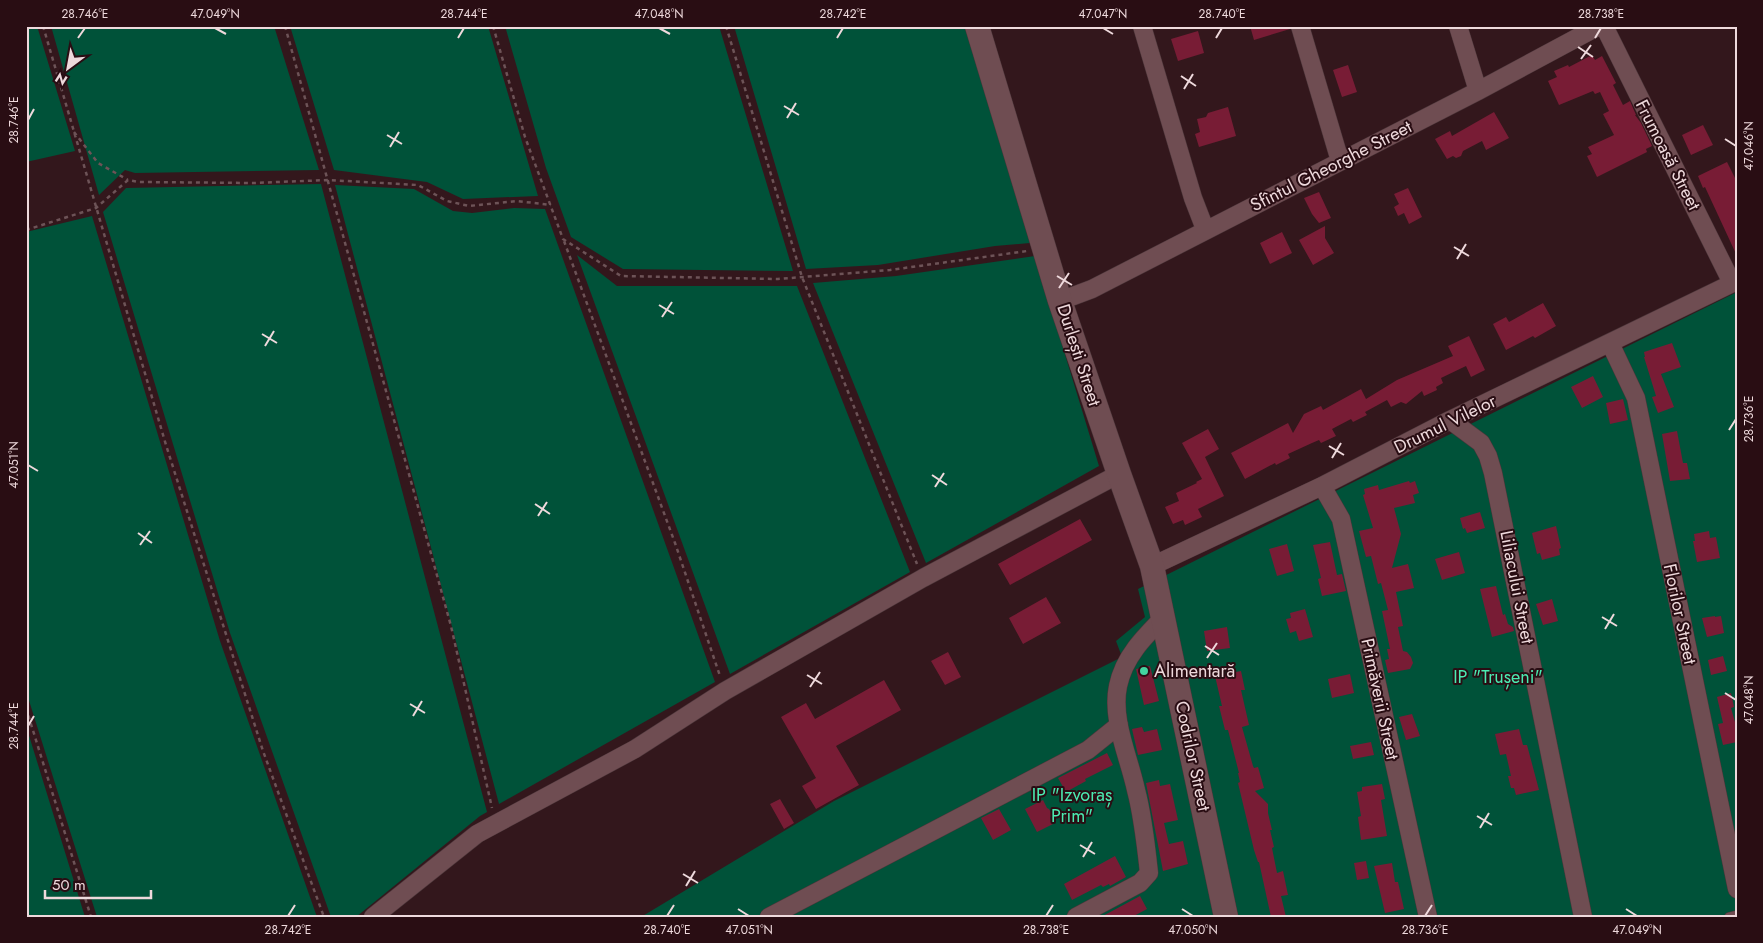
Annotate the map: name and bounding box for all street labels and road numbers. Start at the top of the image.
street label: Frumoasă Street [1629,95,1707,215]
street label: Sfîntul Gheorghe Street [1246,114,1417,218]
street label: Durlești Street [1050,301,1108,410]
street label: Drumul Vilelor [1389,388,1501,460]
street label: Liliacului Street [1493,528,1541,647]
street label: Florilor Street [1657,561,1703,667]
street label: Primăverii Street [1354,636,1406,763]
street label: Codrilor Street [1169,699,1217,814]

